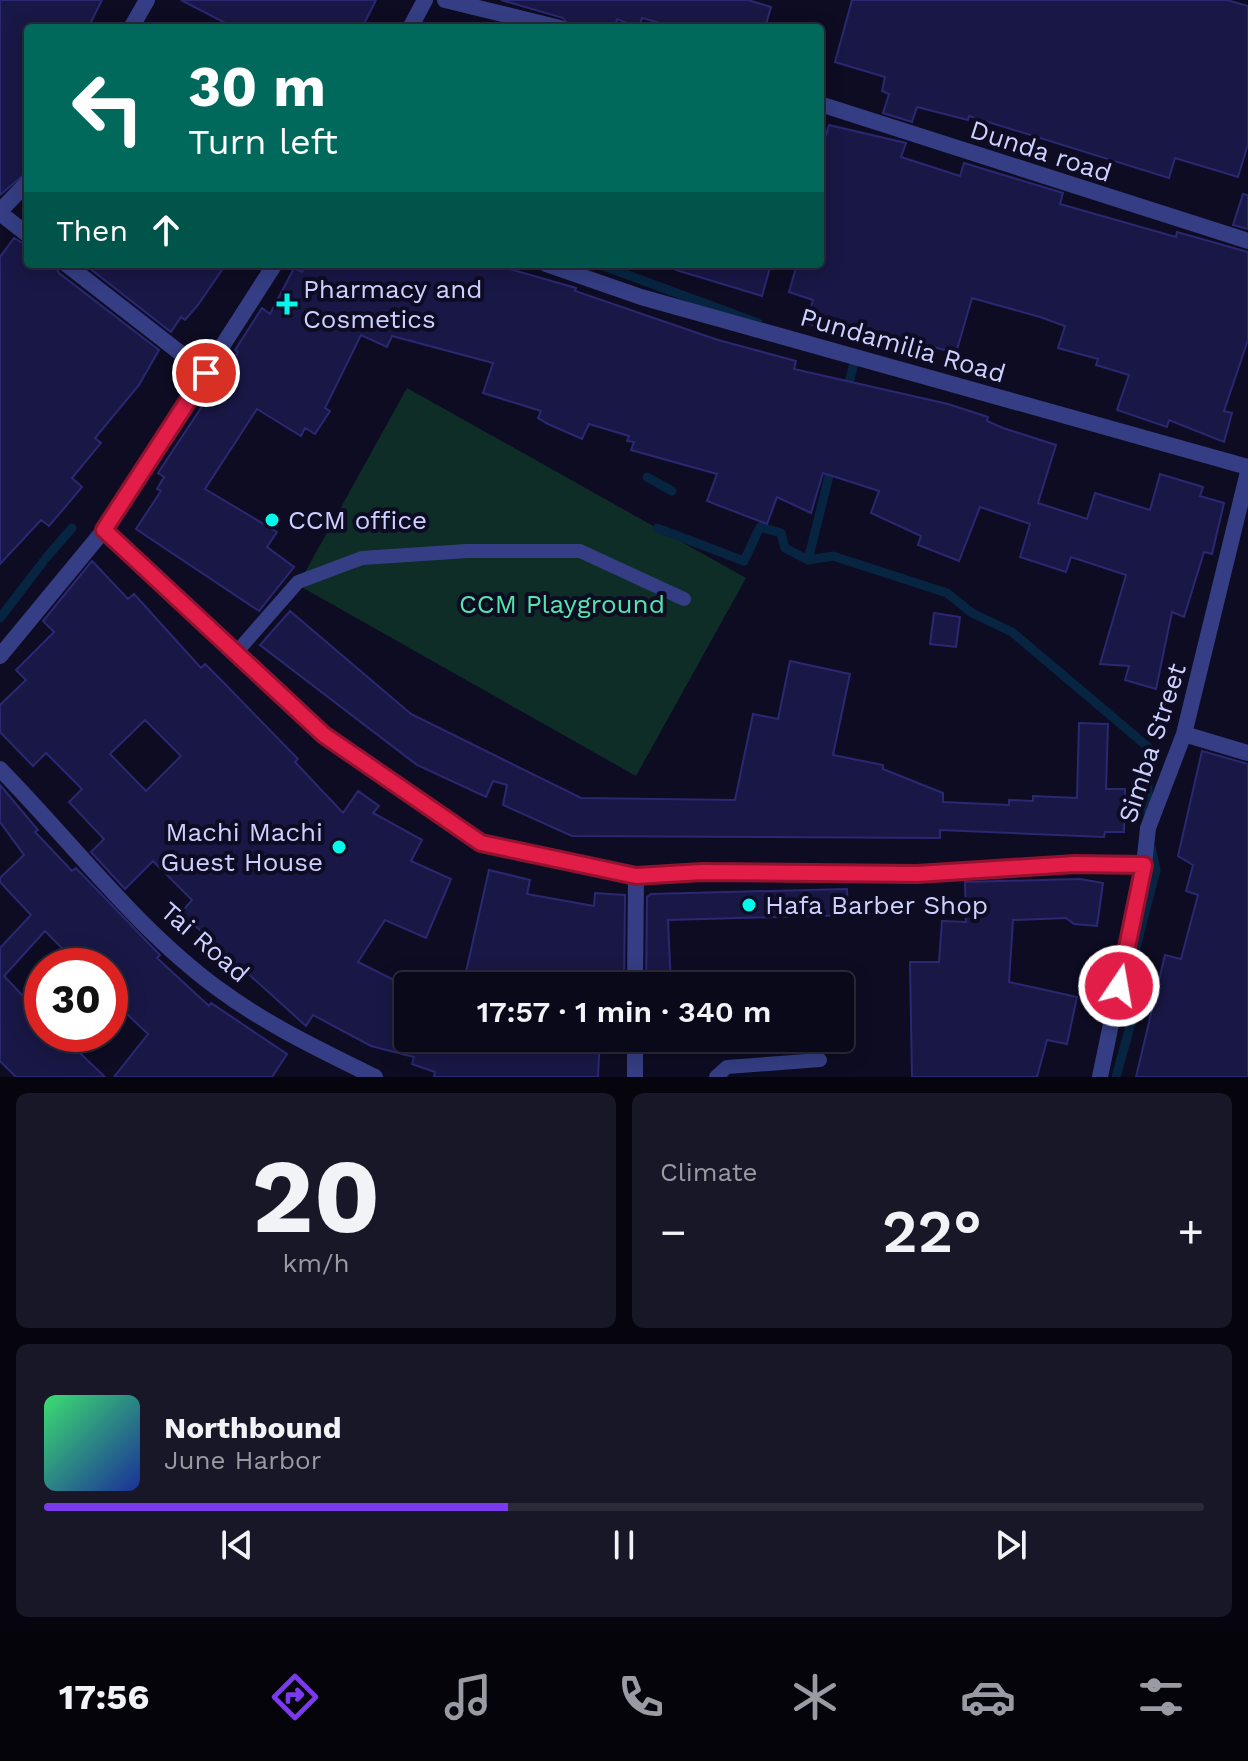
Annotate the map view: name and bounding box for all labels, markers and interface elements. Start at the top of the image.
text: 30 m [188,54,326,120]
icon: left [56,56,160,160]
street label: Dunda road [966,114,1116,188]
text: Turn left [188,121,338,163]
icon: ahead [144,208,188,252]
text: Then [56,213,128,248]
place label: Pharmacy and Cosmetics [303,274,483,334]
marker: Pharmacy and Cosmetics [278,295,296,313]
street label: Pundamilia Road [797,301,1009,389]
pin [172,339,240,407]
icon: arrive [184,351,228,395]
place label: CCM office [288,505,427,535]
marker: CCM office [263,511,281,529]
park label: CCM Playground [459,589,665,619]
street label: Simba Street [1112,659,1192,826]
place label: Machi Machi Guest House [160,817,323,877]
marker: Machi Machi Guest House [330,838,348,856]
place label: Hafa Barber Shop [765,890,988,920]
street label: Tai Road [155,896,255,988]
marker: Hafa Barber Shop [740,896,758,914]
position arrow [1077,944,1161,1028]
speed limit sign: 30 [24,948,128,1052]
text: 17:57 · 1 min · 340 m [477,994,771,1029]
text: 20 [252,1135,380,1257]
text: Climate [660,1157,758,1187]
text: 22° [882,1196,982,1267]
text: − [660,1206,687,1258]
text: + [1177,1206,1204,1258]
text: km/h [283,1248,349,1278]
text: Northbound [164,1410,341,1445]
text: June Harbor [164,1445,321,1475]
icon: previous [215,1523,259,1567]
icon: pause [602,1523,646,1567]
icon: next [989,1523,1033,1567]
icon: directions [267,1669,323,1725]
icon: music [440,1669,496,1725]
icon: phone [613,1669,669,1725]
icon: climate [787,1669,843,1725]
icon: car [960,1669,1016,1725]
icon: filters [1133,1669,1189,1725]
text: 17:56 [59,1676,149,1718]

